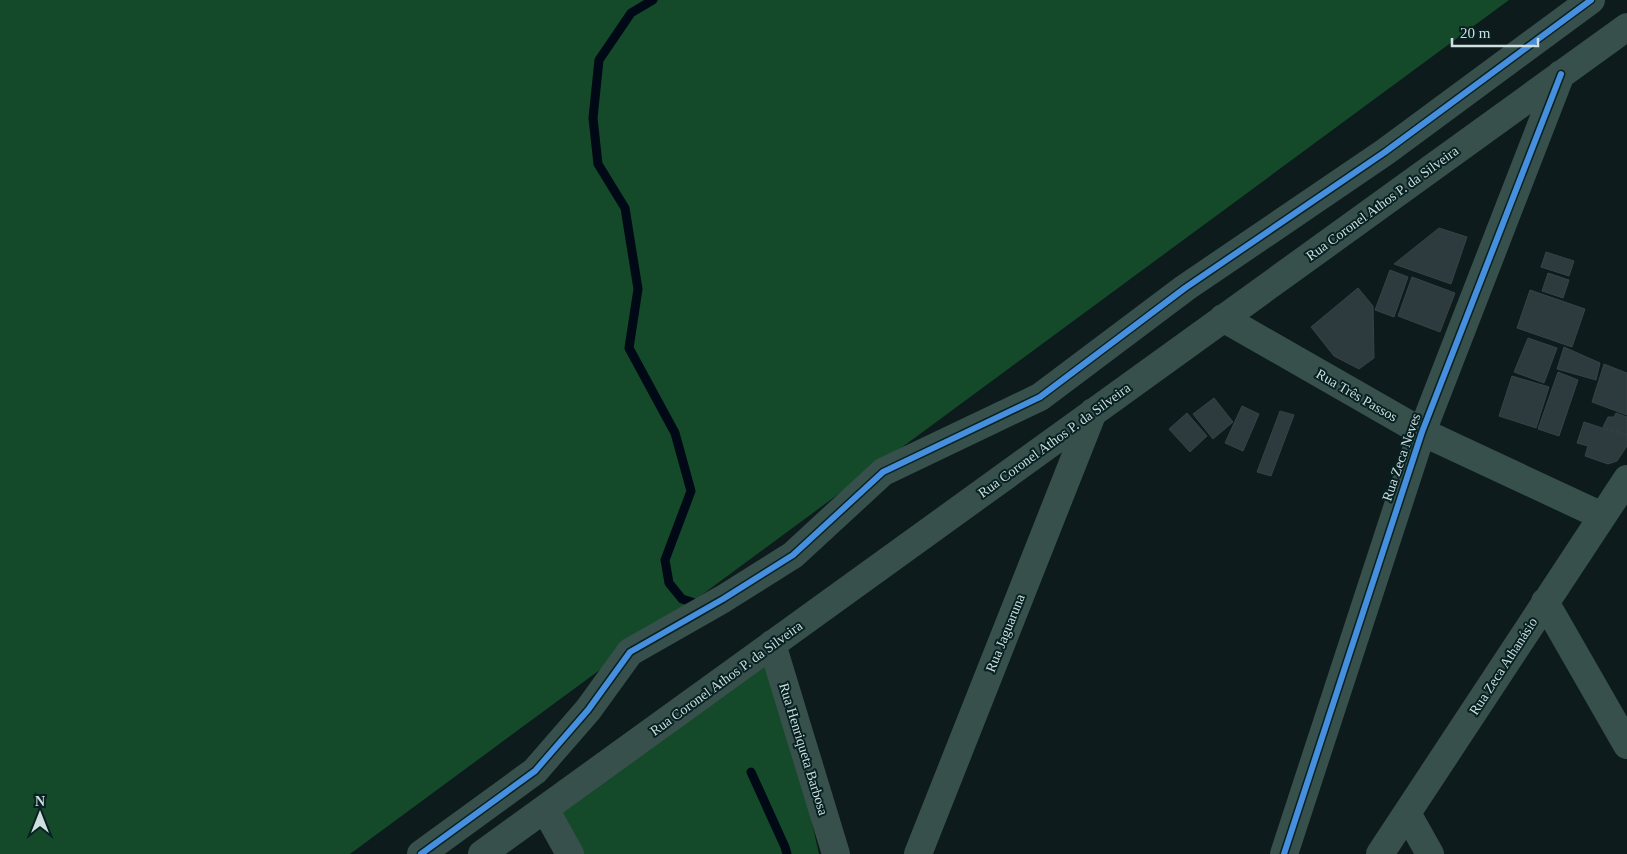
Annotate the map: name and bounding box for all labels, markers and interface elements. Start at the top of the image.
scale bar [1452,15,1538,47]
text: 20 m [1460,25,1491,41]
street label: Rua Coronel Athos P. da Silveira [1303,143,1462,264]
street label: Rua Três Passos [1314,366,1400,425]
street label: Rua Coronel Athos P. da Silveira [975,380,1134,501]
street label: Rua Zeca Neves [1379,411,1423,503]
street label: Rua Jaguaruna [983,591,1028,674]
street label: Rua Zeca Athanásio [1466,615,1540,718]
street label: Rua Coronel Athos P. da Silveira [647,618,806,739]
street label: Rua Henriqueta Barbosa [776,681,831,818]
north arrow [15,789,65,839]
text: N [35,794,45,809]

